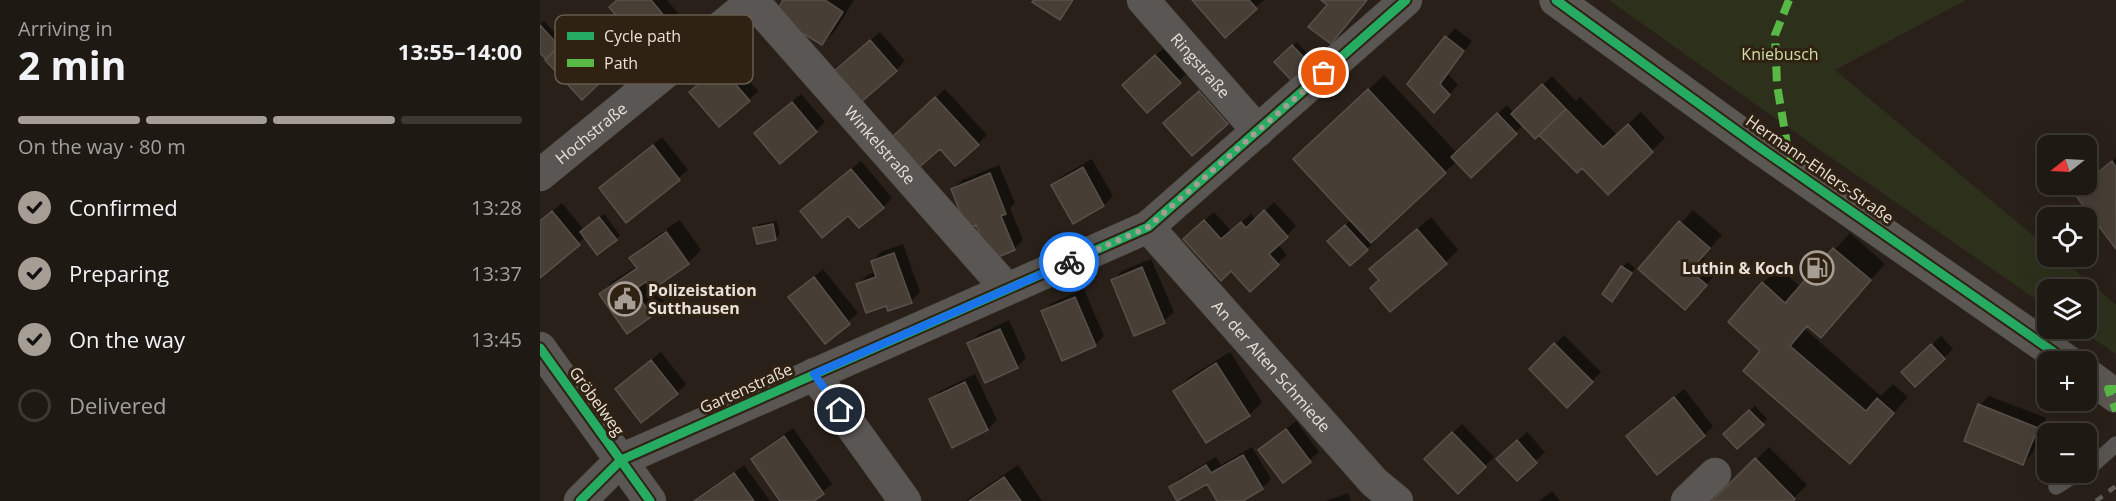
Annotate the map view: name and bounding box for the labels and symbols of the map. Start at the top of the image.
legend [555,15,753,84]
text: Cycle path [604,25,681,47]
street label: Ringstraße [1166,28,1235,103]
park label: Kniebusch [1741,43,1819,65]
pin [1298,47,1349,98]
text: Path [604,52,638,74]
street label: Hochstraße [551,97,632,169]
street label: Winkelstraße [839,101,921,189]
street label: Hermann-Ehlers-Straße [1742,110,1898,228]
north arrow [2037,135,2097,195]
courier [1039,232,1099,292]
fuel station icon: Luthin & Koch [1799,250,1835,286]
place label: Luthin & Koch [1682,257,1794,279]
place label: Polizeistation Sutthausen [648,279,757,319]
public building icon: Polizeistation Sutthausen [607,281,643,317]
street label: An der Alten Schmiede [1207,296,1336,437]
street label: Gartenstraße [696,358,796,418]
street label: Gröbelweg [564,362,630,440]
pin [814,384,865,435]

